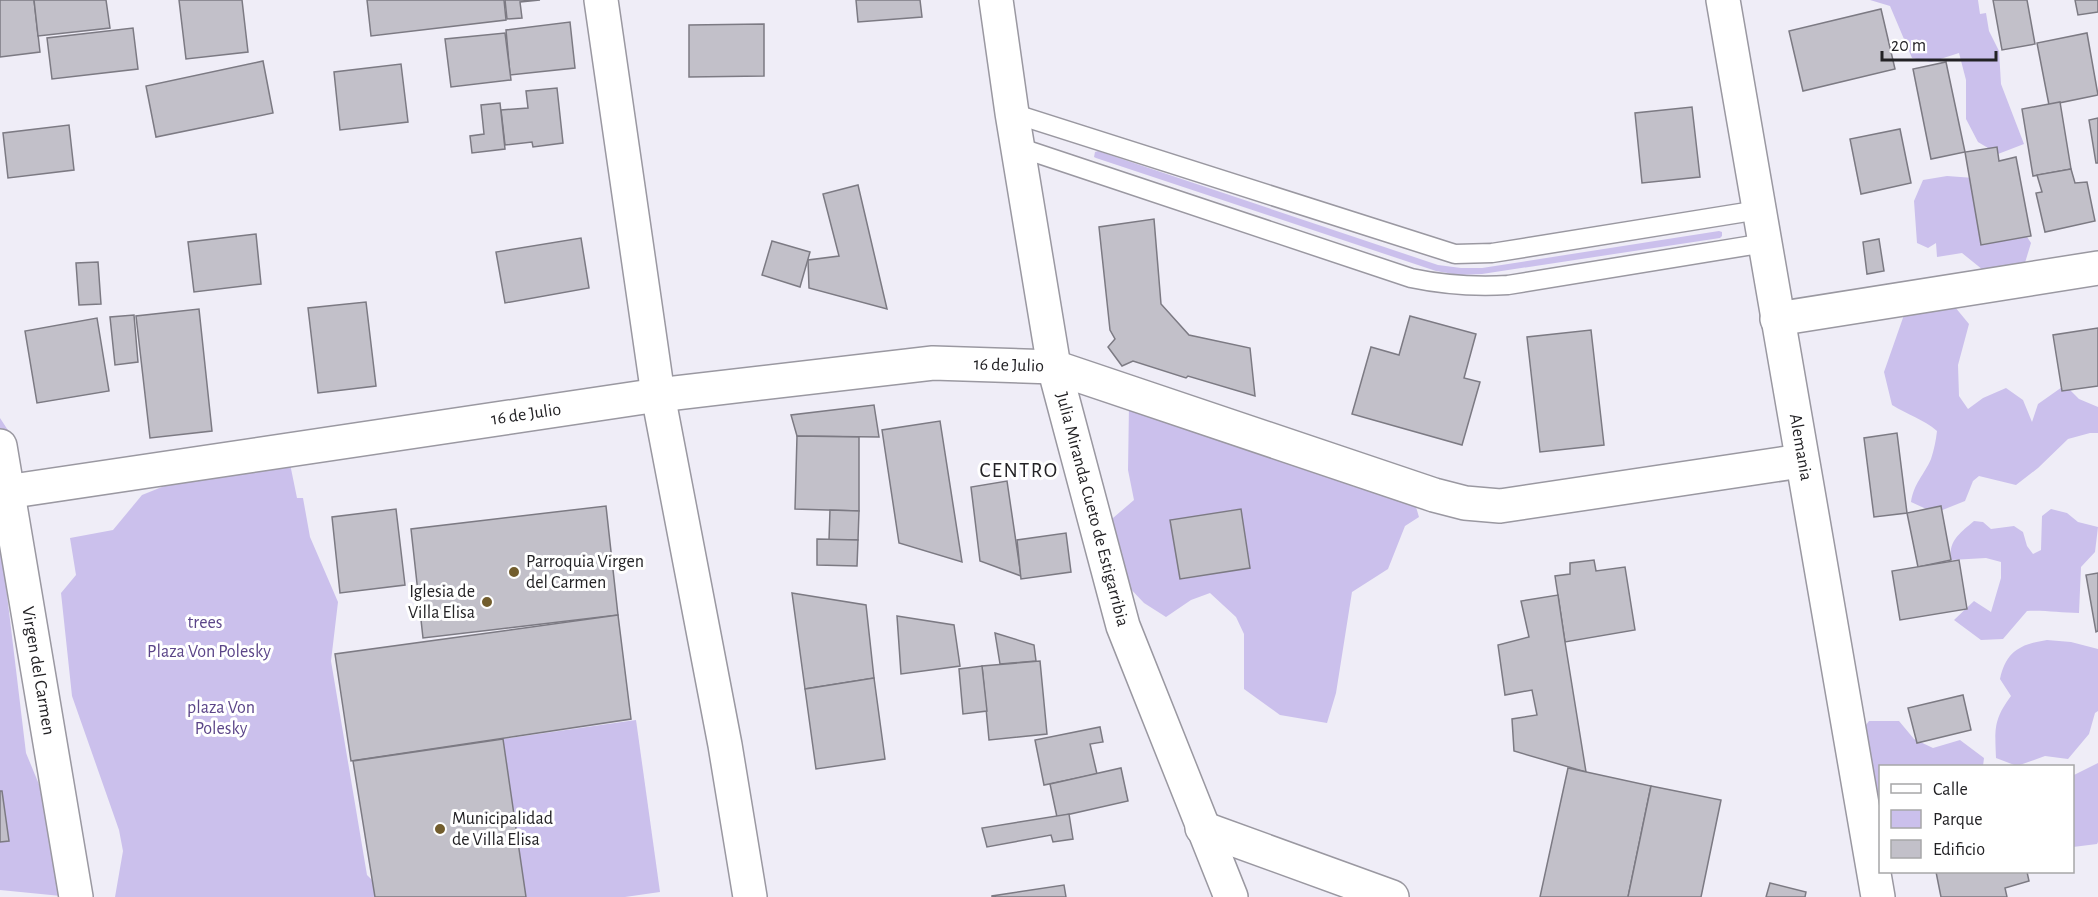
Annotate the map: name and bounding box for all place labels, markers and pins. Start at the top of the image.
place label: Parroquia Virgen del Carmen [526,553,644,592]
marker: Parroquia Virgen del Carmen [507,565,521,579]
place label: Iglesia de Villa Elisa [408,583,475,622]
marker: Iglesia de Villa Elisa [480,595,494,609]
place label: Municipalidad de Villa Elisa [452,810,553,849]
marker: Municipalidad de Villa Elisa [433,822,447,836]

